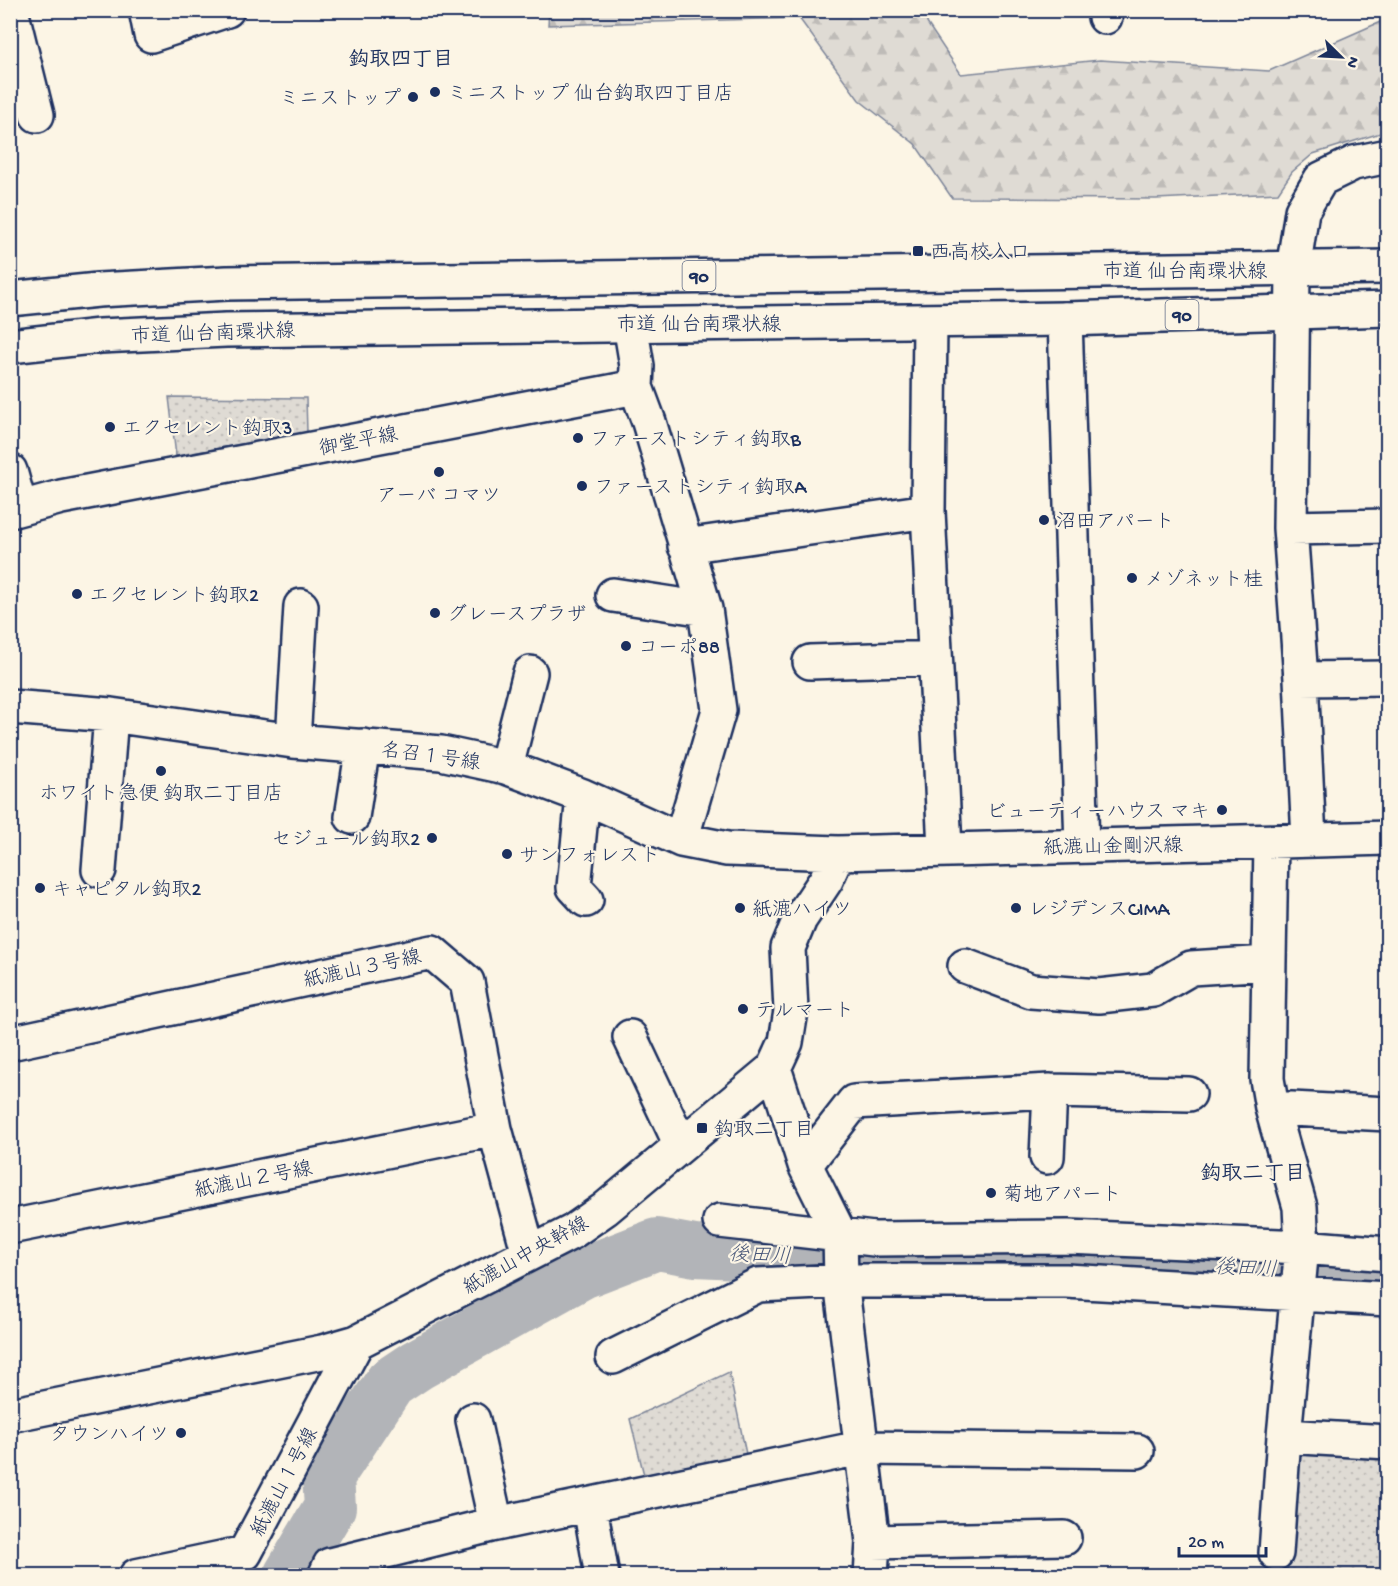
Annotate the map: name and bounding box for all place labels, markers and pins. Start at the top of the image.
place label: ミニストップ 仙台鈎取四丁目店 [447,82,734,107]
marker: ミニストップ 仙台鈎取四丁目店 [428,85,442,99]
place label: ミニストップ [279,88,401,112]
marker: ミニストップ [406,90,420,104]
place label: 西高校入口 [930,241,1030,266]
marker: 西高校入口 [911,244,925,258]
place label: エクセレント鈎取3 [122,418,292,442]
marker: エクセレント鈎取3 [103,420,117,434]
place label: ファーストシティ鈎取B [590,429,801,453]
marker: ファーストシティ鈎取B [571,431,585,445]
marker: アーバ コマツ [432,465,446,479]
place label: ファーストシティ鈎取A [594,477,807,501]
marker: ファーストシティ鈎取A [575,479,589,493]
place label: アーバ コマツ [377,486,501,509]
place label: 沼田アパート [1056,511,1175,535]
marker: 沼田アパート [1037,513,1051,527]
place label: メゾネット桂 [1144,568,1263,593]
marker: メゾネット桂 [1125,571,1139,585]
place label: エクセレント鈎取2 [89,585,259,609]
marker: エクセレント鈎取2 [70,587,84,601]
place label: グレースプラザ [447,603,587,628]
marker: グレースプラザ [428,606,442,620]
place label: コーポ88 [638,637,720,661]
marker: コーポ88 [619,639,633,653]
marker: ホワイト急便 鈎取二丁目店 [154,764,168,778]
place label: ホワイト急便 鈎取二丁目店 [39,782,283,807]
place label: ビューティーハウス マキ [986,801,1210,825]
marker: ビューティーハウス マキ [1215,803,1229,817]
place label: セジュール鈎取2 [271,829,420,853]
marker: セジュール鈎取2 [425,831,439,845]
place label: サンフォレスト [519,846,661,869]
marker: サンフォレスト [500,847,514,861]
place label: キャピタル鈎取2 [52,879,202,903]
marker: キャピタル鈎取2 [33,881,47,895]
place label: 紙漉ハイツ [752,898,852,923]
place label: レジデンスCIMA [1028,899,1171,923]
marker: 紙漉ハイツ [733,901,747,915]
marker: レジデンスCIMA [1009,901,1023,915]
place label: テルマート [755,1001,855,1024]
marker: テルマート [736,1002,750,1016]
place label: 鈎取二丁目 [714,1119,814,1143]
marker: 鈎取二丁目 [695,1121,709,1135]
place label: 菊地アパート [1003,1183,1122,1208]
marker: 菊地アパート [984,1186,998,1200]
place label: タウンハイツ [50,1424,169,1448]
marker: タウンハイツ [174,1426,188,1440]

